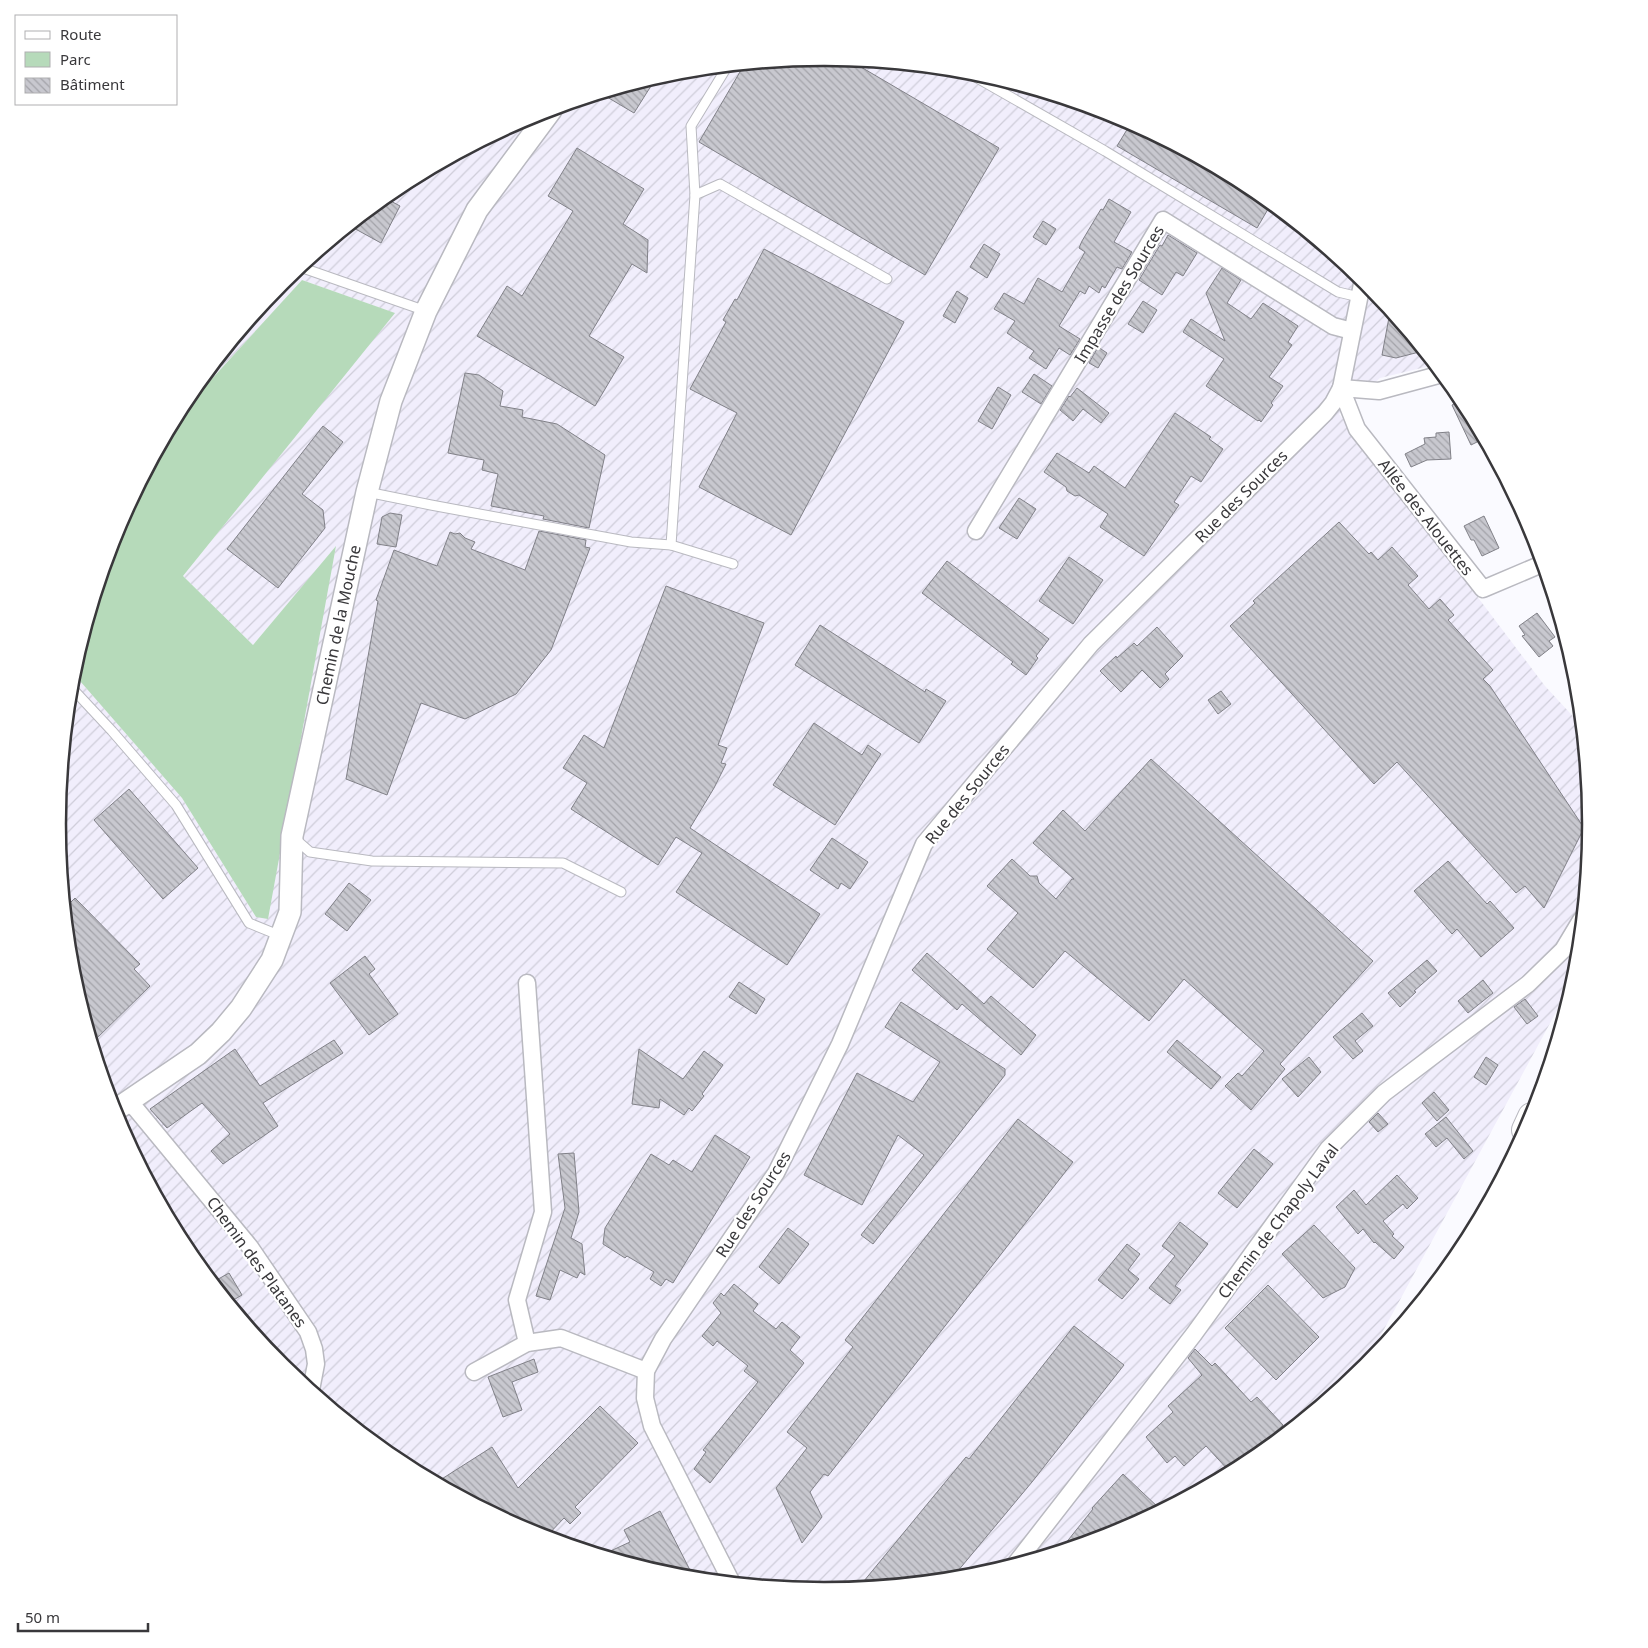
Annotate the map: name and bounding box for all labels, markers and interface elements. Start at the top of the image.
legend [15,15,178,105]
text: Route [60,24,102,44]
text: Parc [60,49,91,69]
text: Bâtiment [60,74,125,94]
street label: Impasse des Sources [1069,221,1169,367]
street label: Rue des Sources [1190,445,1292,547]
street label: Allée des Alouettes [1373,454,1479,580]
street label: Chemin de la Mouche [310,543,366,707]
street label: Rue des Sources [920,739,1014,849]
street label: Chemin de Chapoly Laval [1212,1139,1344,1303]
street label: Rue des Sources [710,1147,796,1261]
street label: Chemin des Platanes [202,1192,312,1332]
scale bar [18,1600,148,1632]
text: 50 m [25,1607,60,1627]

